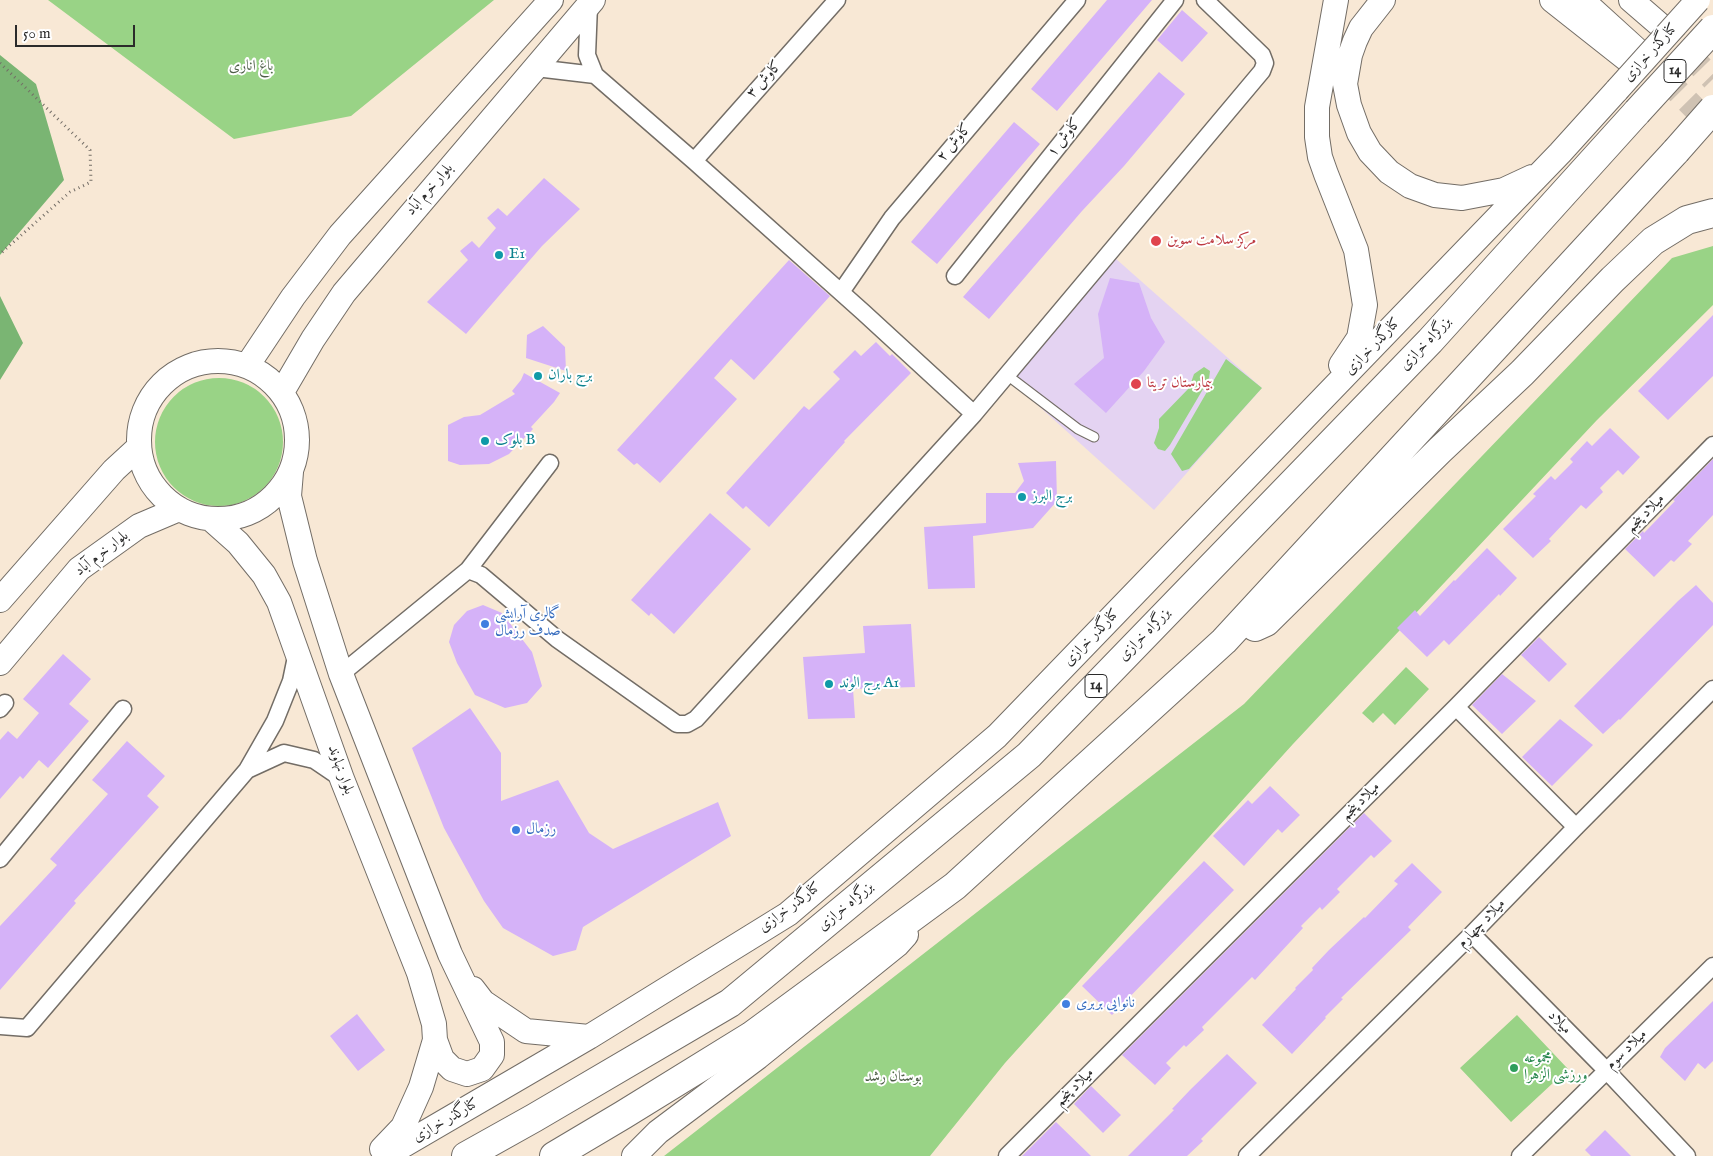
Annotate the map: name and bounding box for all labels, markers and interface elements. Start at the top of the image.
scale bar [18,15,138,47]
street label: کنارگذر خرازی [1620,20,1682,86]
text: 50 m [23,24,51,43]
street label: کاوش ۳ [743,57,787,103]
park label: باغ اناری [229,58,273,76]
road number: 14 [1664,59,1686,82]
street label: کاوش ۱ [1044,115,1086,161]
street label: کاوش ۲ [934,120,976,166]
street label: بلوار خرم آباد [402,160,458,220]
place label: مرکز سلامت سوین [1167,232,1256,250]
marker: مرکز سلامت سوین [1149,234,1163,248]
place label: E1 [509,246,525,264]
marker: E1 [493,249,505,261]
street label: بزرگراه خرازی [1396,313,1456,375]
street label: کنارگذر خرازی [1341,315,1405,379]
place label: برج باران [548,367,592,385]
marker: برج باران [532,370,544,382]
place label: بیمارستان تریتا [1147,375,1212,393]
marker: بیمارستان تریتا [1129,377,1143,391]
place label: بلوک B [495,432,535,450]
marker: بلوک B [479,435,491,447]
place label: برج البرز [1032,488,1072,506]
marker: برج البرز [1016,491,1028,503]
street label: میلاد پنجم [1623,491,1669,537]
street label: بلوار خرم آباد [71,527,133,581]
street label: بزرگراه خرازی [1115,605,1175,665]
place label: گالری آرایشی صدف رزمال [495,606,561,641]
street label: کنارگذر خرازی [1060,606,1124,670]
marker: گالری آرایشی صدف رزمال [479,618,491,630]
road number: 14 [1085,674,1107,698]
place label: برج الوند A1 [839,675,899,693]
marker: برج الوند A1 [823,678,835,690]
street label: بلوار نهاوند [323,743,357,797]
street label: میلاد پنجم [1338,779,1384,825]
place label: رزمال [526,821,556,839]
marker: رزمال [510,824,522,836]
street label: بزرگراه خرازی [814,878,878,936]
street label: کنارگذر خرازی [756,879,824,937]
street label: میلاد چهارم [1454,896,1510,952]
place label: نانوایی بربری [1076,995,1135,1013]
marker: نانوایی بربری [1060,998,1072,1010]
street label: میلاد [1543,1007,1575,1039]
street label: میلاد سوم [1603,1026,1651,1074]
place label: مجموعه ورزشی الزهرا [1524,1050,1587,1085]
marker: مجموعه ورزشی الزهرا [1508,1062,1520,1074]
street label: میلاد پنجم [1052,1065,1098,1111]
park label: بوستان رشد [864,1069,922,1087]
street label: کنارگذر خرازی [410,1095,482,1147]

